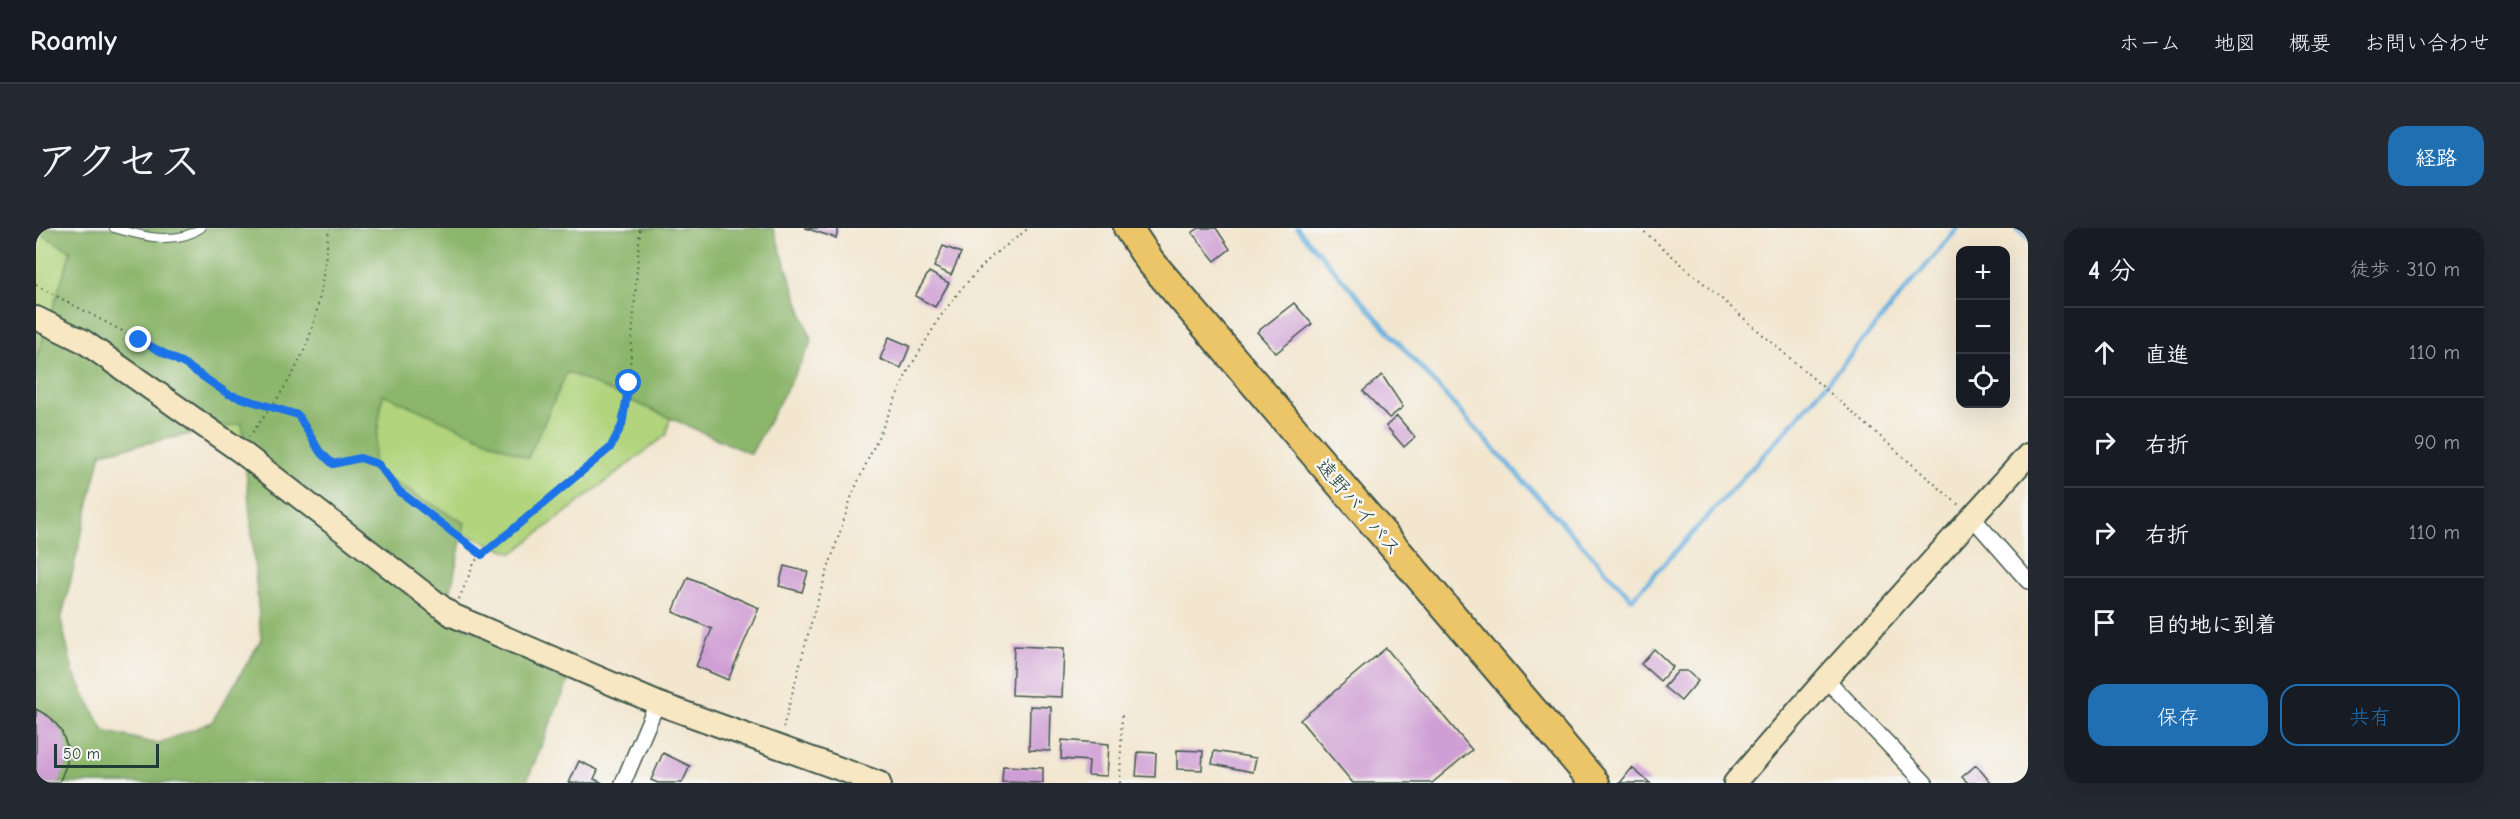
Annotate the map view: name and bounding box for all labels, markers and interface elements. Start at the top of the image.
text: Roamly [30,25,117,57]
text: ホーム [2119,31,2181,55]
text: 地図 [2214,31,2256,55]
text: 概要 [2289,31,2331,55]
text: お問い合わせ [2364,31,2490,55]
button: 経路 [2388,126,2484,186]
text: アクセス [36,137,201,186]
map controls [1956,246,2010,408]
button: + [1956,246,2010,300]
text: 4 分 [2088,256,2135,286]
text: 徒歩 · 310 m [2350,258,2460,281]
button: − [1956,300,2010,354]
route end [125,326,151,352]
icon: ahead [2088,336,2121,369]
text: 110 m [2409,341,2460,364]
text: 直進 [2145,342,2189,368]
button: locate [1956,354,2010,408]
route start [615,369,641,395]
icon: right [2088,426,2121,459]
text: 90 m [2414,431,2460,454]
text: 右折 [2145,432,2189,458]
street label: 遠野バイパス [1311,454,1406,561]
icon: right [2088,516,2121,549]
text: 110 m [2409,521,2460,544]
text: 右折 [2145,522,2189,548]
icon: arrive [2088,606,2121,639]
text: 目的地に到着 [2145,612,2277,638]
button: 保存 [2088,684,2268,746]
button: 共有 [2280,684,2460,746]
scale bar [54,741,159,768]
text: 50 m [63,745,100,763]

